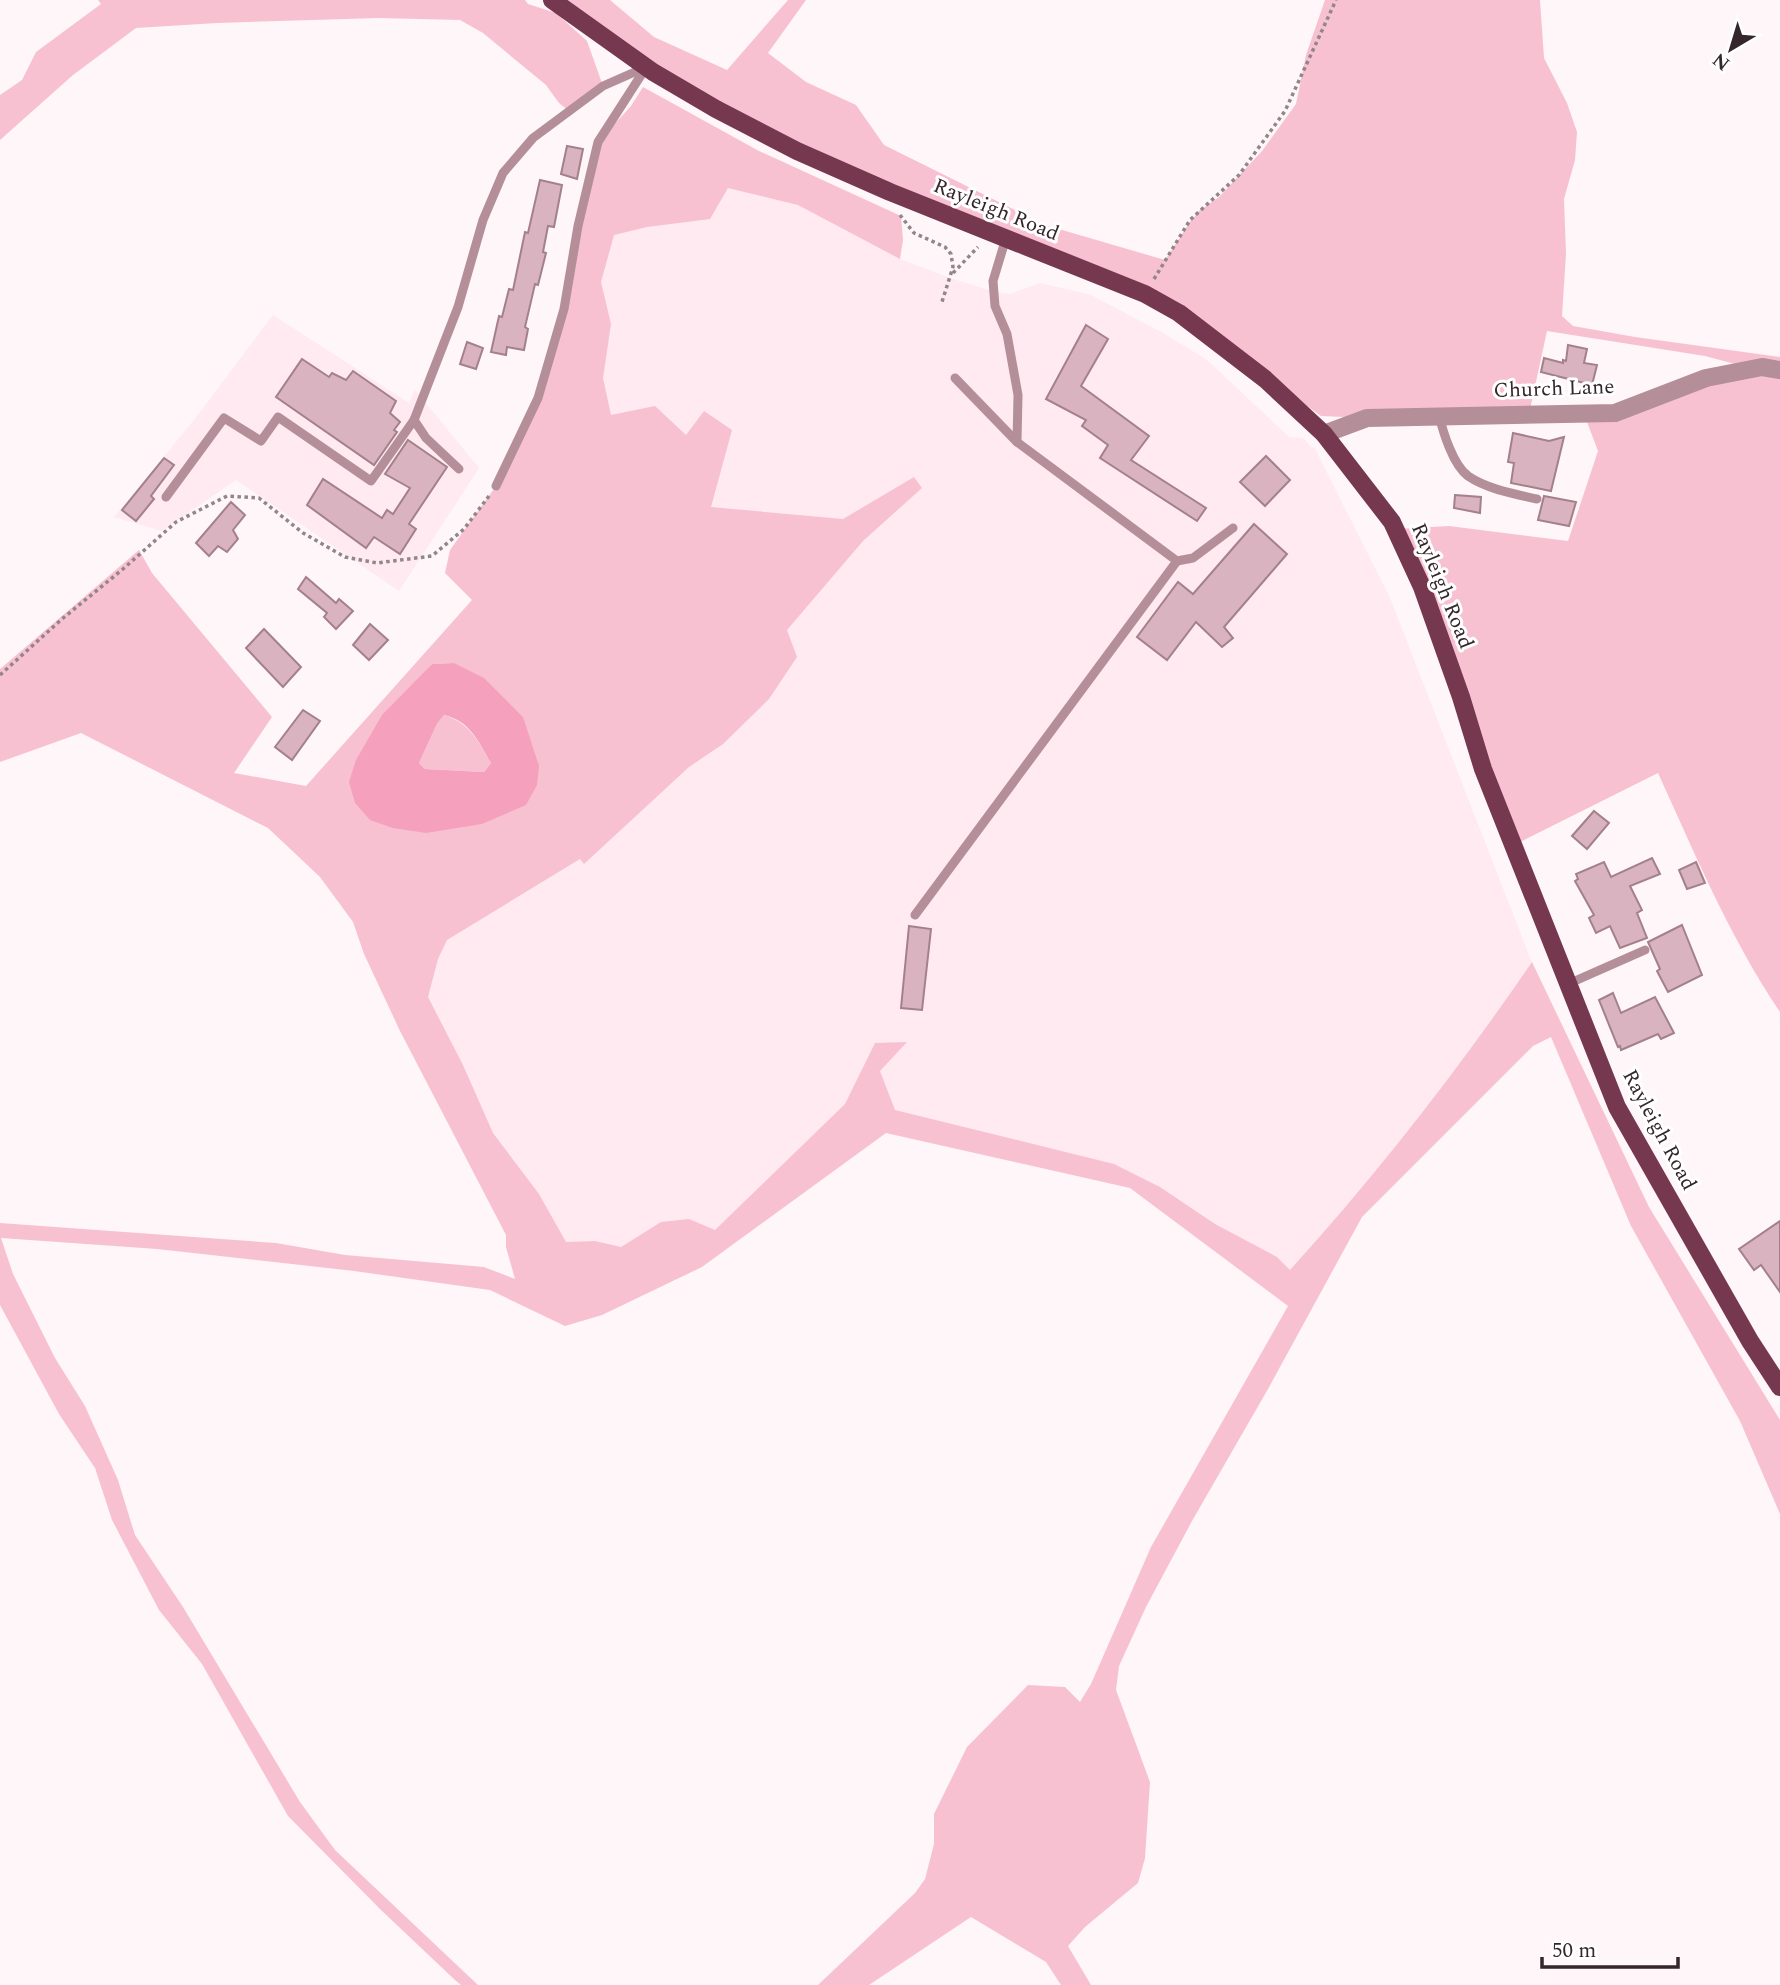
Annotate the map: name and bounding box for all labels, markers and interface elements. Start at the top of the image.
north arrow [1696,14,1766,84]
text: N [1706,45,1736,77]
street label: Rayleigh Road [928,170,1064,250]
street label: Church Lane [1493,371,1615,407]
street label: Rayleigh Road [1402,518,1482,654]
street label: Rayleigh Road [1614,1064,1704,1196]
scale bar [1542,1926,1678,1970]
text: 50 m [1552,1935,1596,1967]

